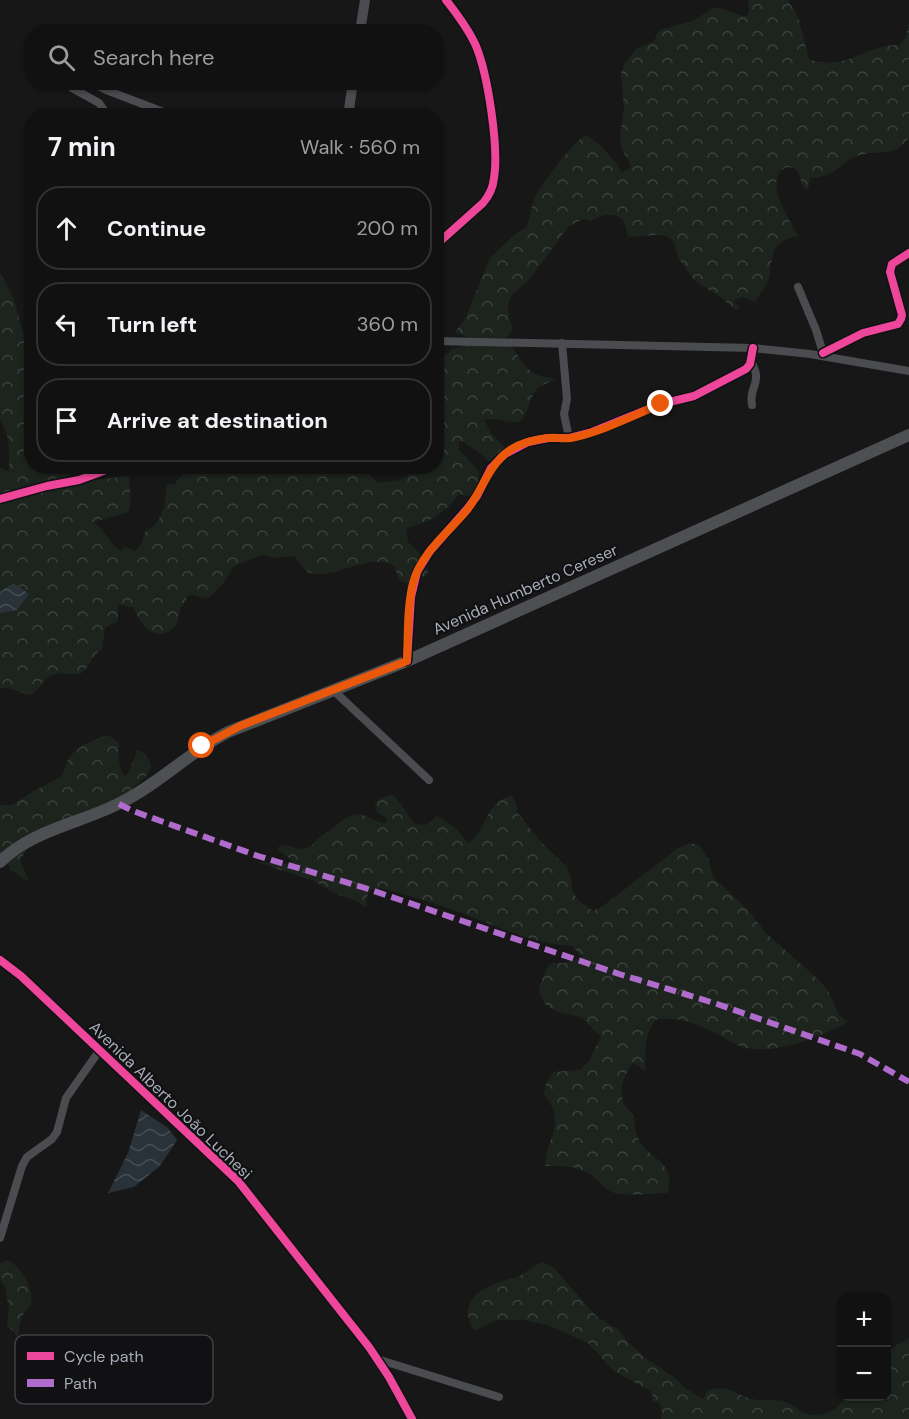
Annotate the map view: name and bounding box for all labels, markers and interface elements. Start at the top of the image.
search box [24,24,444,90]
icon: search [45,41,78,74]
text: Search here [93,43,214,72]
text: 7 min [48,130,116,164]
text: Walk · 560 m [300,134,420,160]
icon: ahead [50,212,83,245]
text: Continue [107,214,206,243]
text: 200 m [356,215,418,241]
icon: left [50,308,83,341]
text: Turn left [107,310,197,339]
text: 360 m [357,311,418,337]
route end [647,390,673,416]
icon: arrive [50,404,83,437]
text: Arrive at destination [107,406,328,435]
street label: Avenida Humberto Cereser [429,539,621,640]
route start [188,732,214,758]
street label: Avenida Alberto João Luchesi [85,1017,257,1184]
map controls [837,1293,891,1401]
button: + [837,1293,891,1347]
legend [15,1335,213,1404]
text: Cycle path [64,1346,144,1367]
button: − [837,1347,891,1401]
text: Path [64,1373,97,1394]

